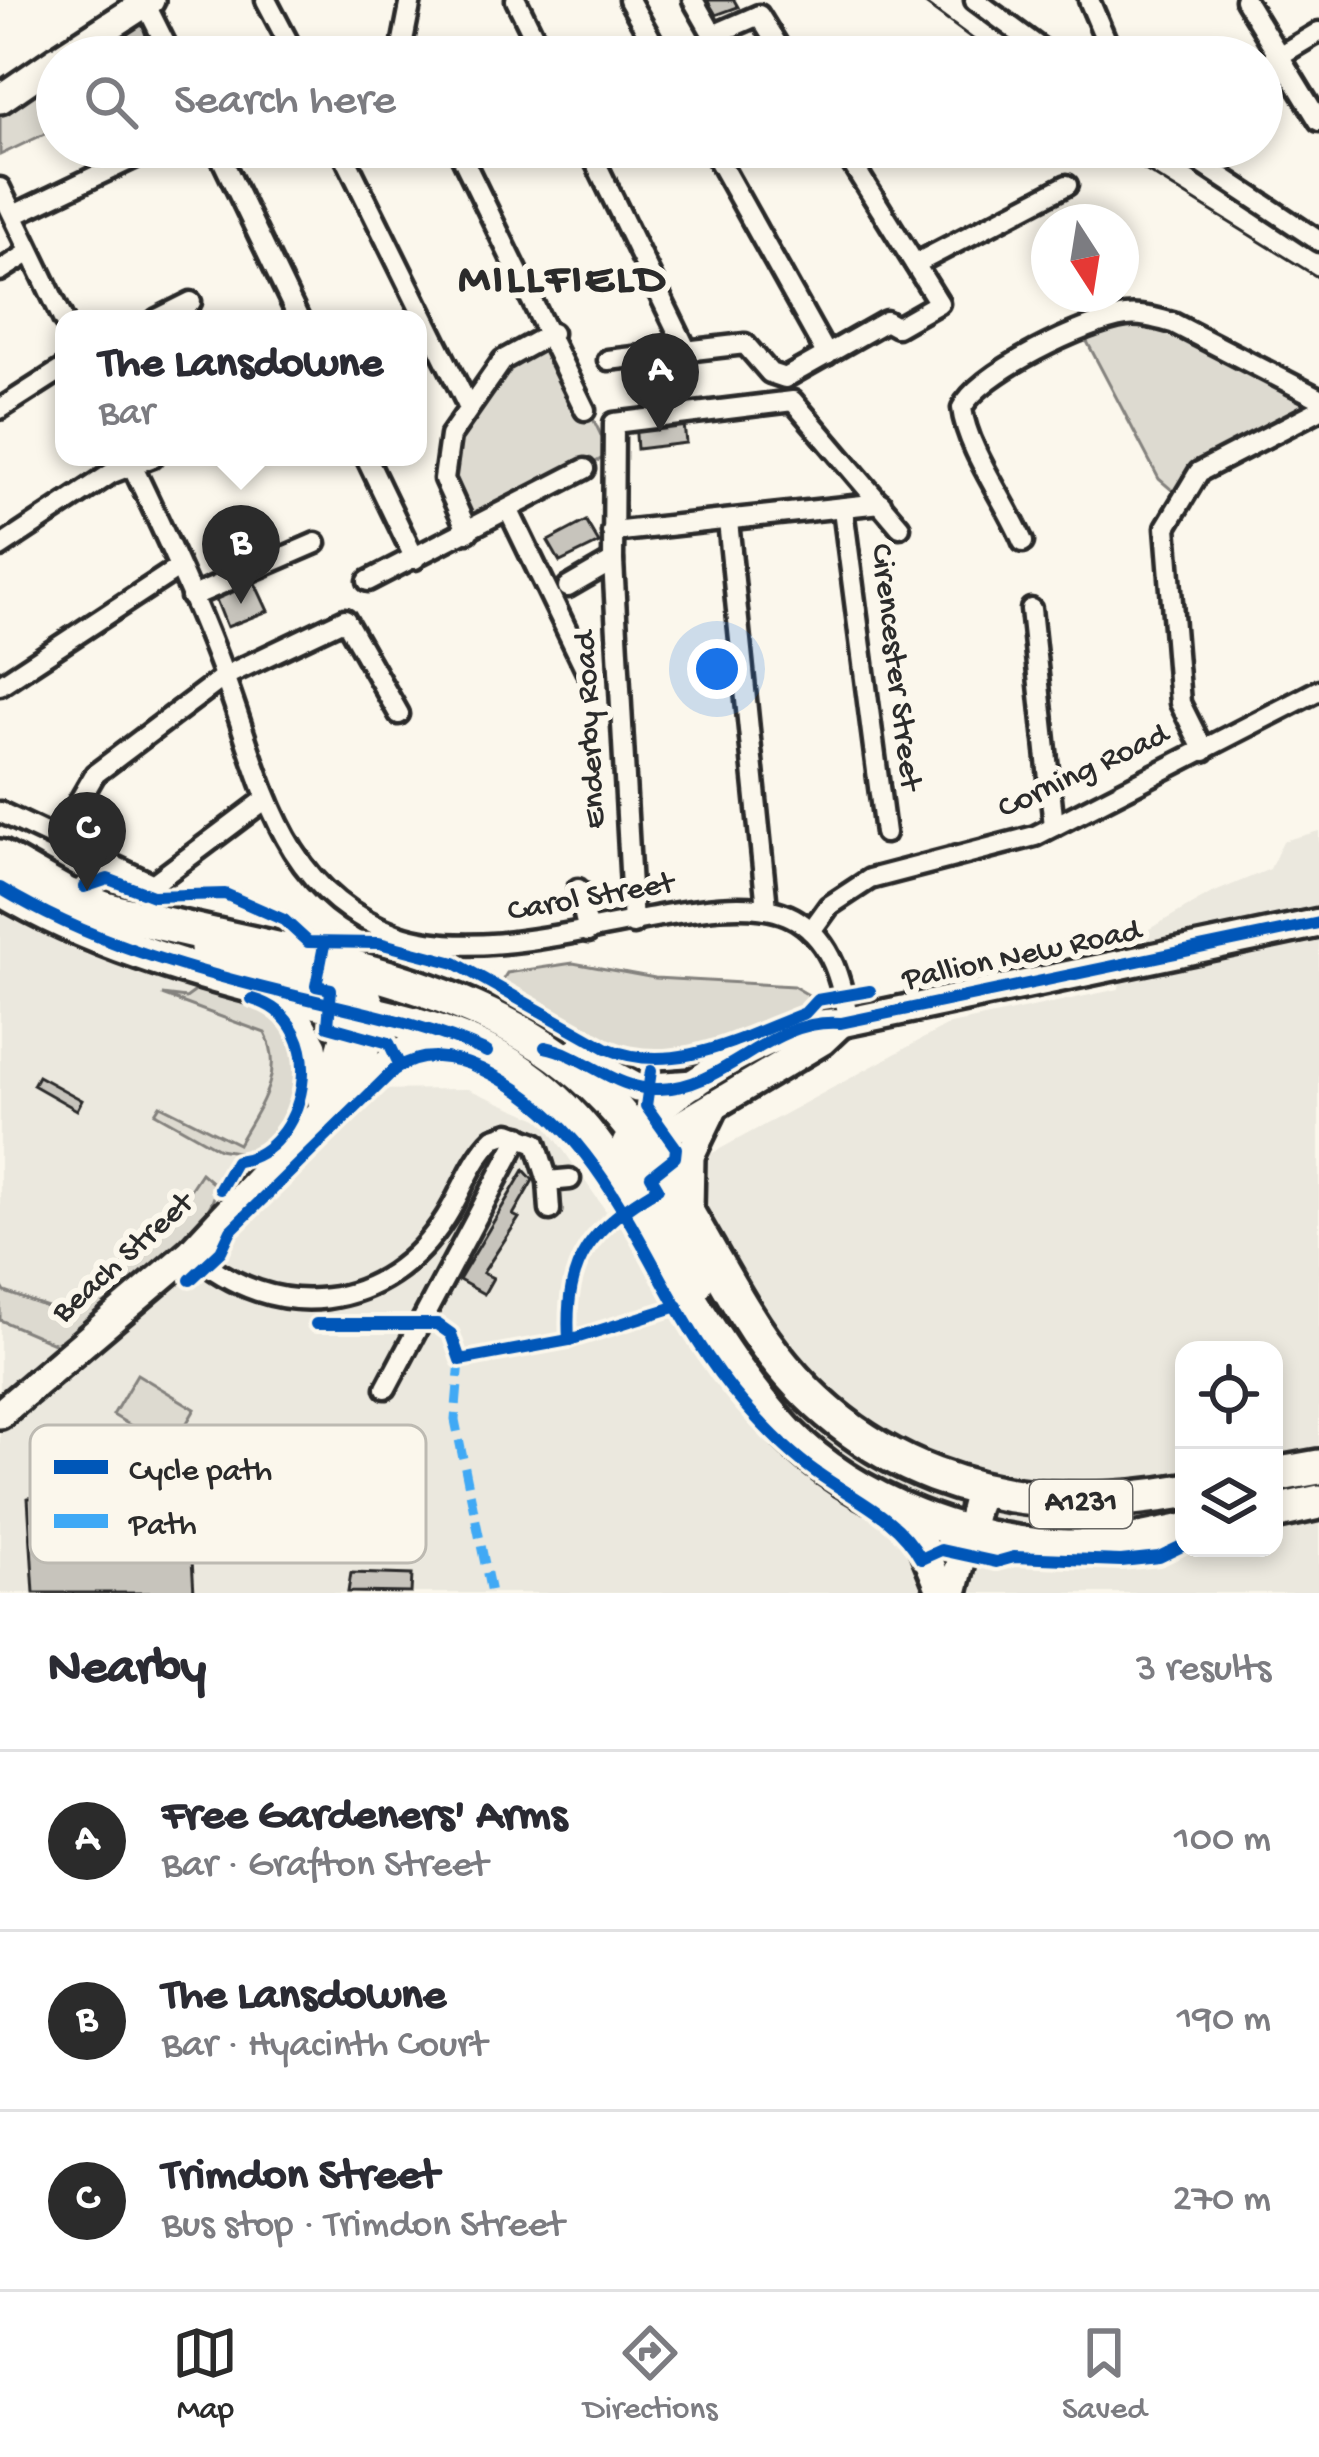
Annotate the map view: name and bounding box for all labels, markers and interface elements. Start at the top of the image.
search box [36,36,1283,168]
icon: search [78,69,144,135]
text: Search here [174,76,396,129]
north arrow [1031,204,1139,312]
district label: MILLFIELD [458,255,668,308]
popup [55,310,427,466]
pin: A [621,333,699,432]
text: The Lansdowne [99,339,383,392]
text: Bar [99,392,154,438]
pin: B [202,505,280,604]
street label: Cirencester Street [860,542,928,795]
street label: Enderby Road [568,628,616,830]
your location [687,639,747,699]
street label: Corning Road [993,716,1178,829]
pin: C [48,792,126,891]
street label: Carol Street [505,865,680,932]
street label: Pallion New Road [898,913,1147,1001]
street label: Beach Street [45,1184,204,1333]
map controls [1175,1341,1283,1557]
button: locate [1175,1341,1283,1449]
legend [30,1425,426,1563]
button: layers [1175,1449,1283,1557]
text: Cycle path [129,1454,272,1492]
road number: A1231 [1030,1480,1132,1528]
text: Path [128,1508,197,1546]
text: Nearby [48,1641,206,1701]
text: 3 results [1136,1648,1271,1694]
text: Free Gardeners' Arms [162,1791,567,1844]
text: A [75,1818,99,1864]
text: 100 m [1174,1818,1271,1864]
text: Bar · Grafton Street [162,1844,488,1890]
text: The Lansdowne [162,1971,446,2024]
text: B [77,1998,97,2044]
text: 190 m [1177,1998,1271,2044]
text: Bar · Hyacinth Court [162,2024,487,2070]
text: Trimdon Street [162,2151,439,2204]
text: C [76,2178,98,2224]
text: 270 m [1173,2178,1271,2224]
text: Bus stop · Trimdon Street [162,2204,564,2250]
tab: Map [172,2320,238,2430]
tab: Directions [583,2320,717,2430]
tab: Saved [1062,2320,1147,2430]

